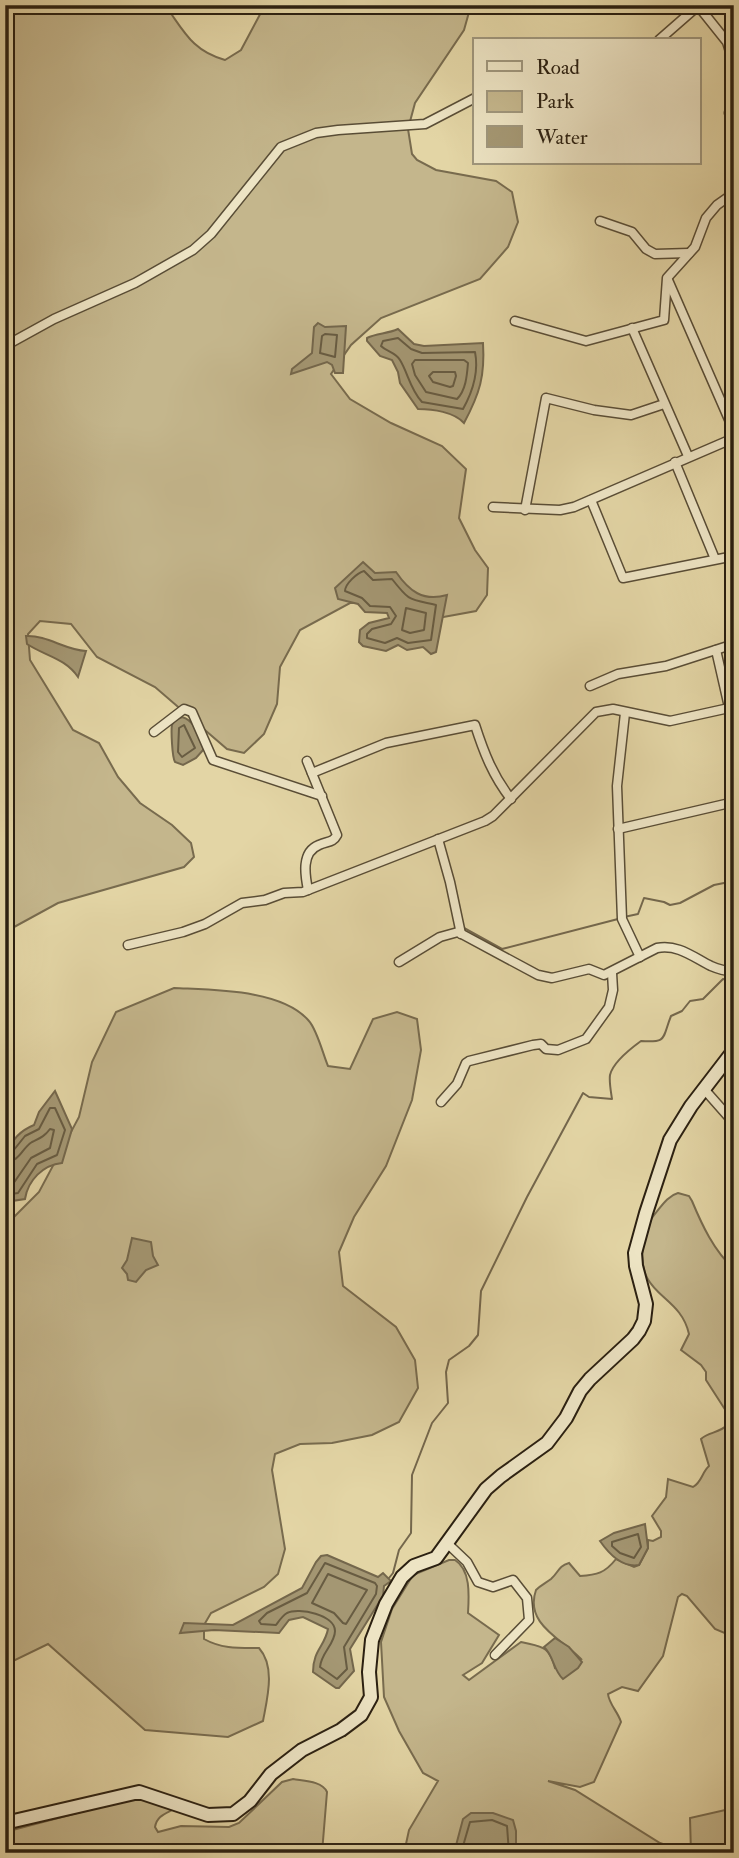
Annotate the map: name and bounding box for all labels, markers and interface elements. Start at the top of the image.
legend [473,38,700,164]
text: Road [536,54,581,81]
text: Park [536,88,574,115]
text: Water [535,124,588,151]

